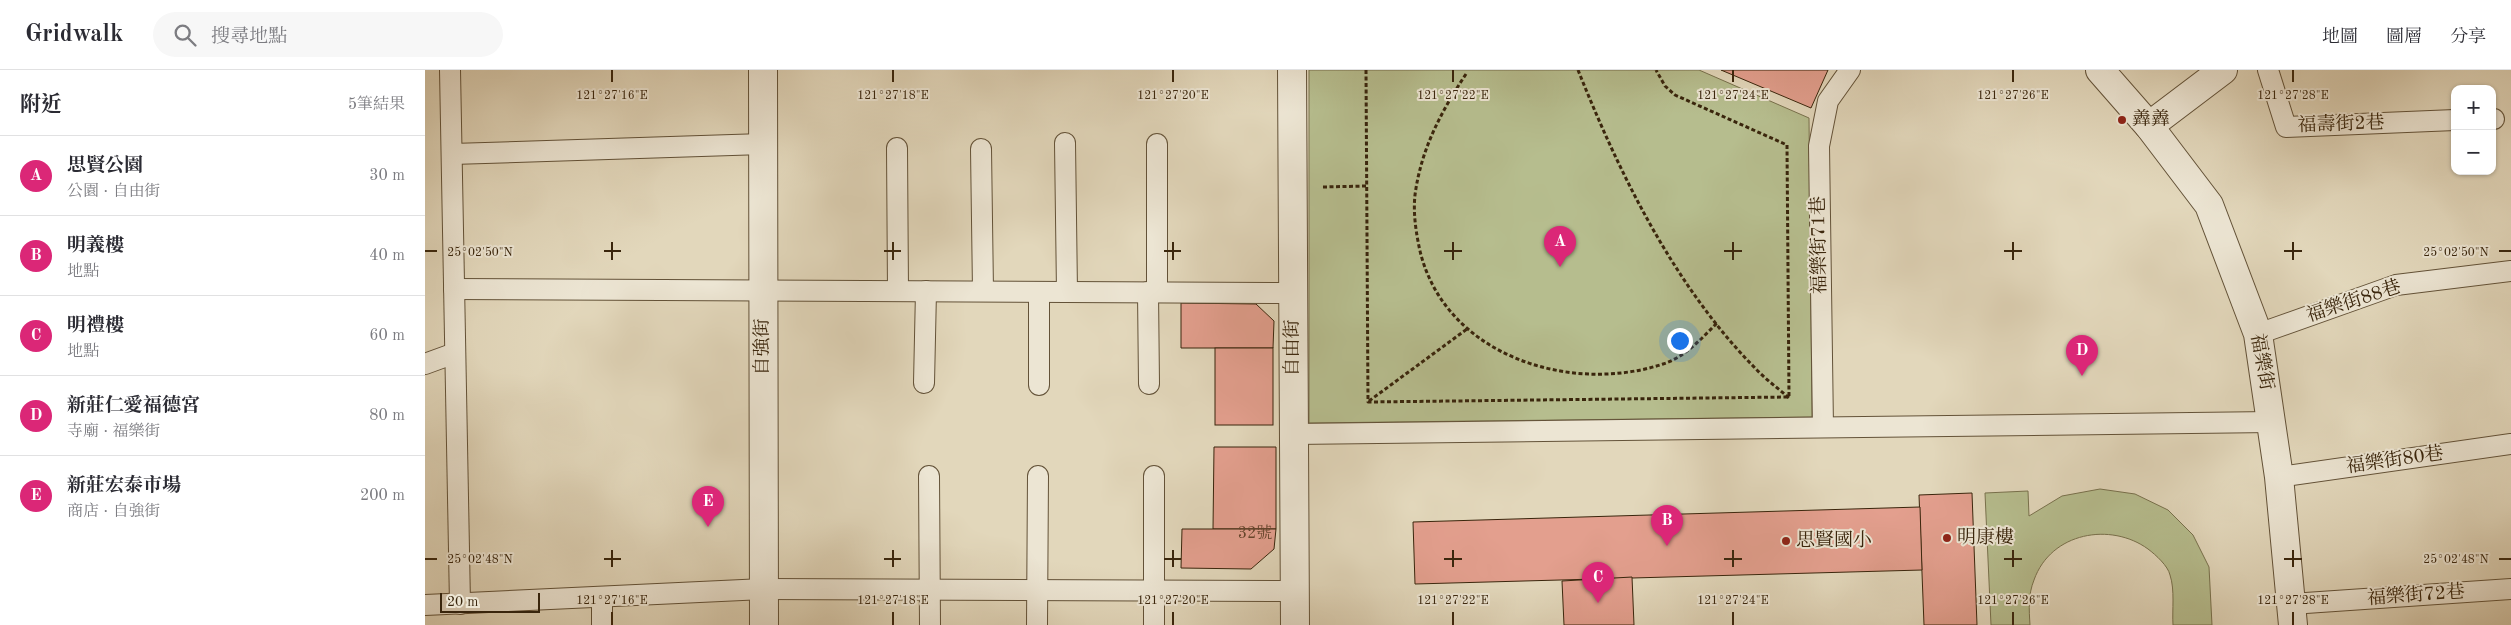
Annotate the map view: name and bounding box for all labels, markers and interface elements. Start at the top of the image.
search box [153,12,503,57]
icon: search [171,21,199,49]
text: Gridwalk [25,23,123,47]
text: 搜尋地點 [211,28,287,47]
text: 地圖 [2322,28,2358,46]
text: 圖層 [2386,28,2422,46]
text: 分享 [2450,28,2486,46]
map controls [2451,85,2496,175]
button: + [2451,85,2496,130]
text: 121°27'16"E [576,90,648,102]
text: 121°27'18"E [857,90,929,102]
text: 121°27'20"E [1137,90,1209,102]
text: 121°27'22"E [1417,90,1489,102]
text: 121°27'24"E [1697,90,1769,102]
text: 121°27'26"E [1977,90,2049,102]
text: 121°27'28"E [2257,90,2329,102]
text: 附近 [20,95,62,116]
text: 5筆結果 [348,97,405,113]
place label: 羴羴 [2132,108,2170,130]
street label: 福壽街2巷 [2297,111,2385,136]
marker: 羴羴 [2116,114,2128,126]
button: − [2451,130,2496,175]
text: 思賢公園 [67,157,143,176]
text: A [30,168,42,184]
text: 30 m [369,168,405,184]
text: 公園 · 自由街 [67,184,160,200]
street label: 福樂街71巷 [1808,196,1830,294]
pin: A [1544,226,1576,267]
text: 明義樓 [67,237,124,256]
text: 25°02'50"N [447,246,513,259]
text: 25°02'50"N [2423,246,2489,259]
text: B [30,248,42,264]
text: 40 m [369,248,405,264]
text: 地點 [67,264,99,280]
street label: 福樂街88巷 [2304,276,2404,326]
text: 明禮樓 [67,317,124,336]
street label: 自強街 [752,318,773,376]
street label: 自由街 [1282,319,1303,377]
text: C [31,328,41,344]
text: 60 m [369,328,405,344]
your location [1667,328,1693,354]
street label: 福樂街 [2247,332,2277,392]
pin: D [2066,335,2098,376]
text: 地點 [67,344,99,360]
text: 新莊仁愛福德宮 [67,397,200,416]
text: D [30,408,42,424]
text: 80 m [369,408,405,424]
text: 寺廟 · 福樂街 [67,424,160,440]
street label: 福樂街80巷 [2345,443,2445,477]
text: 新莊宏泰市場 [67,477,181,496]
pin: E [692,486,724,527]
text: E [30,488,42,504]
text: 200 m [360,488,405,504]
text: 商店 · 自強街 [67,504,160,520]
pin: B [1651,505,1683,546]
house number: 32號 [1238,524,1272,542]
place label: 明康樓 [1957,526,2014,548]
place label: 思賢國小 [1796,530,1872,551]
marker: 明康樓 [1941,532,1953,544]
marker: 思賢國小 [1780,535,1792,547]
text: 25°02'48"N [447,553,513,566]
text: 25°02'48"N [2423,553,2489,566]
pin: C [1582,562,1614,603]
street label: 福樂街72巷 [2366,581,2466,609]
scale bar [440,590,540,613]
text: 20 m [447,595,478,609]
text: 121°27'16"E [576,595,648,607]
text: 121°27'18"E [857,595,929,607]
text: 121°27'20"E [1137,595,1209,607]
text: 121°27'22"E [1417,595,1489,607]
text: 121°27'24"E [1697,595,1769,607]
text: 121°27'26"E [1977,595,2049,607]
text: 121°27'28"E [2257,595,2329,607]

